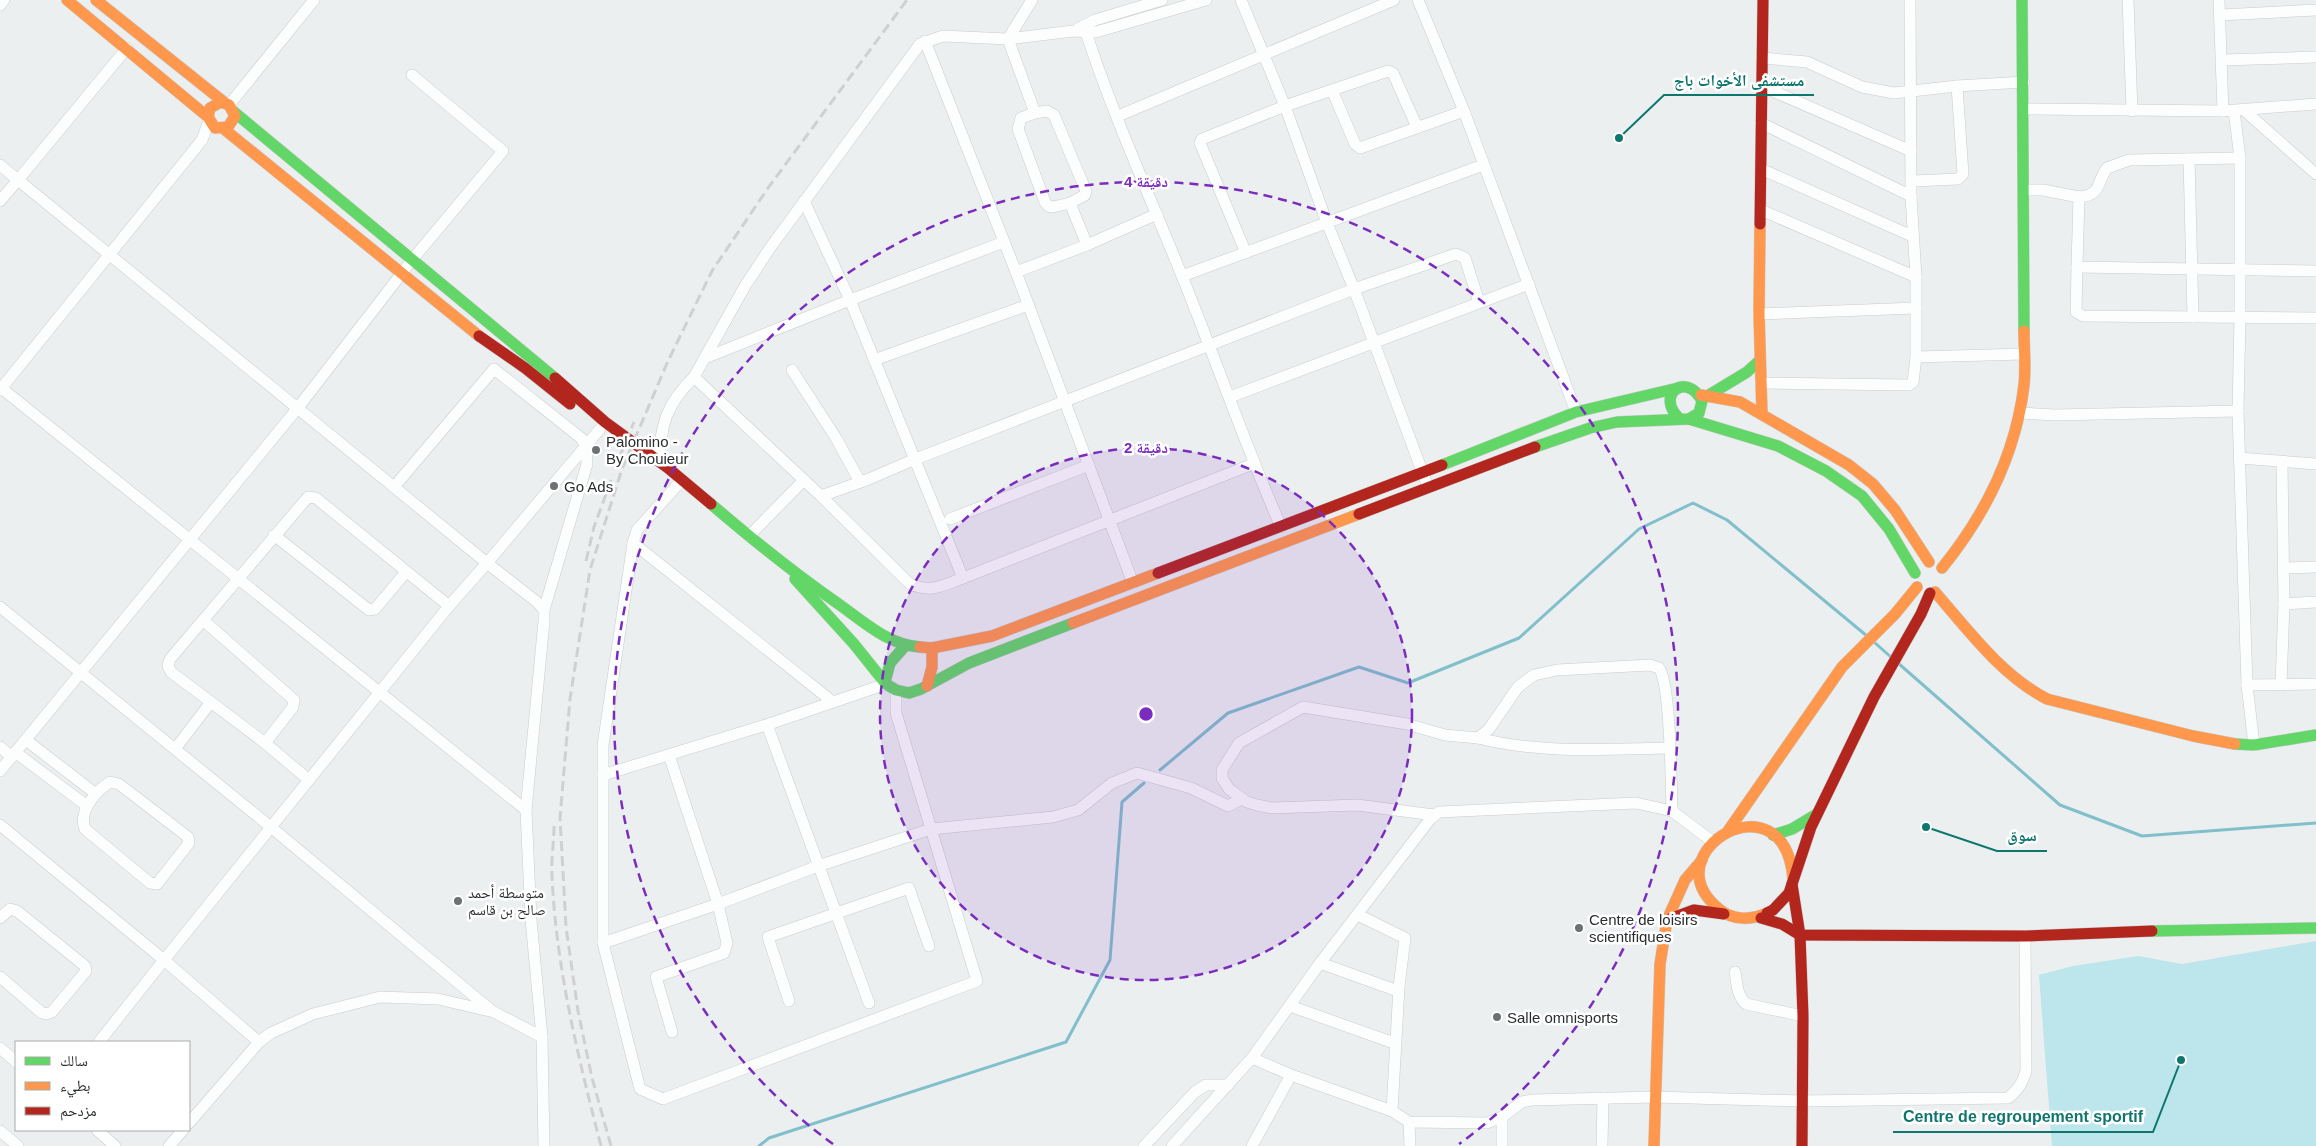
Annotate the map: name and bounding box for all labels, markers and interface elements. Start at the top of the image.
callout: مستشفى الأخوات باج [1664,64,1814,95]
text: مستشفى الأخوات باج [1674,72,1804,91]
text: 4 دقيقة [1124,173,1168,190]
place label: Palomino - By Chouieur [606,433,689,467]
text: 2 دقيقة [1124,439,1168,456]
marker: Palomino - By Chouieur [590,444,602,456]
place label: Go Ads [564,478,613,495]
marker: Go Ads [548,480,560,492]
centre of rings [1137,705,1155,723]
callout: سوق [1997,820,2047,851]
text: سوق [2007,827,2037,845]
place label: متوسطة أحمد صالح بن قاسم [468,884,546,920]
marker: متوسطة أحمد صالح بن قاسم [452,895,464,907]
place label: Centre de loisirs scientifiques [1589,911,1697,945]
marker: Centre de loisirs scientifiques [1573,922,1585,934]
place label: Salle omnisports [1507,1009,1618,1026]
marker: Salle omnisports [1491,1011,1503,1023]
legend [15,1041,190,1131]
text: سالك [60,1052,88,1069]
text: بطيء [60,1077,90,1098]
callout: Centre de regroupement sportif [1893,1101,2153,1132]
text: مزدحم [60,1102,97,1121]
text: Centre de regroupement sportif [1903,1108,2144,1125]

